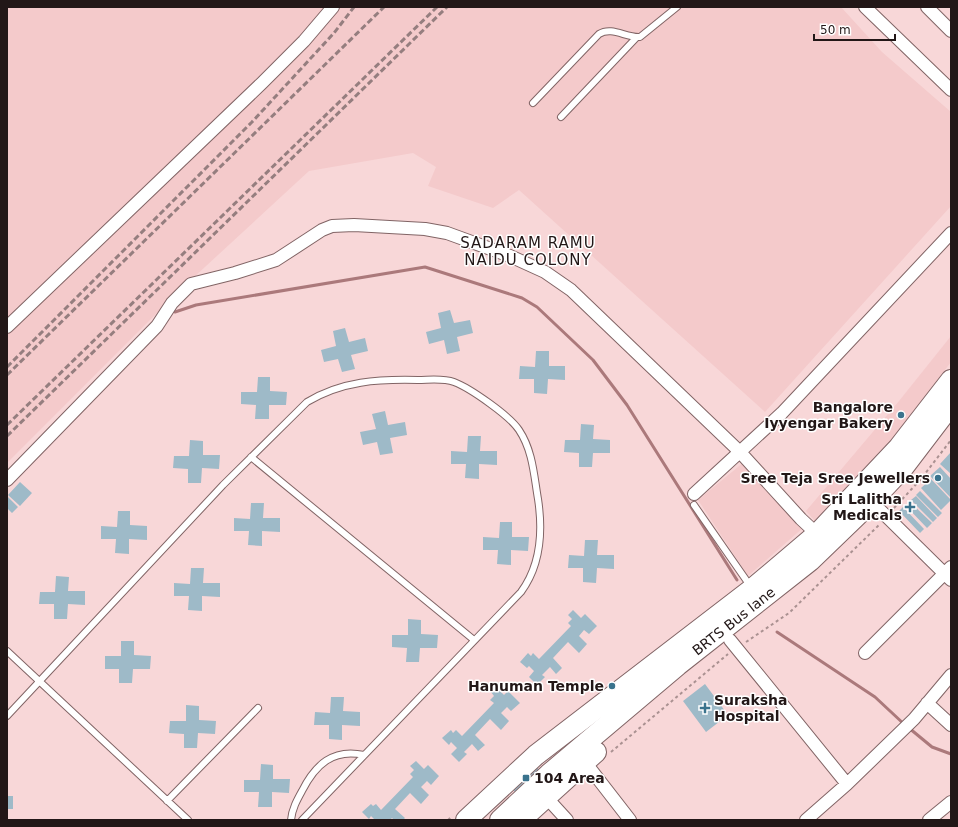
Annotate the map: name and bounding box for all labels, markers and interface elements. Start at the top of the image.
scale bar [814,16,895,42]
text: 50 m [820,23,851,37]
district label: SADARAM RAMU NAIDU COLONY [460,234,596,269]
place label: Bangalore Iyyengar Bakery [764,399,893,431]
marker: Bangalore Iyyengar Bakery [896,410,906,420]
place label: Sree Teja Sree Jewellers [741,470,930,486]
marker: Sree Teja Sree Jewellers [933,473,943,483]
place label: Sri Lalitha Medicals [821,491,902,523]
marker: Sri Lalitha Medicals [905,502,915,512]
street label: BRTS Bus lane [689,584,778,658]
place label: Hanuman Temple [468,678,604,694]
marker: Hanuman Temple [607,681,617,691]
place label: Suraksha Hospital [714,692,787,724]
marker: Suraksha Hospital [699,702,711,714]
place label: 104 Area [534,770,605,786]
marker: 104 Area [521,773,531,783]

